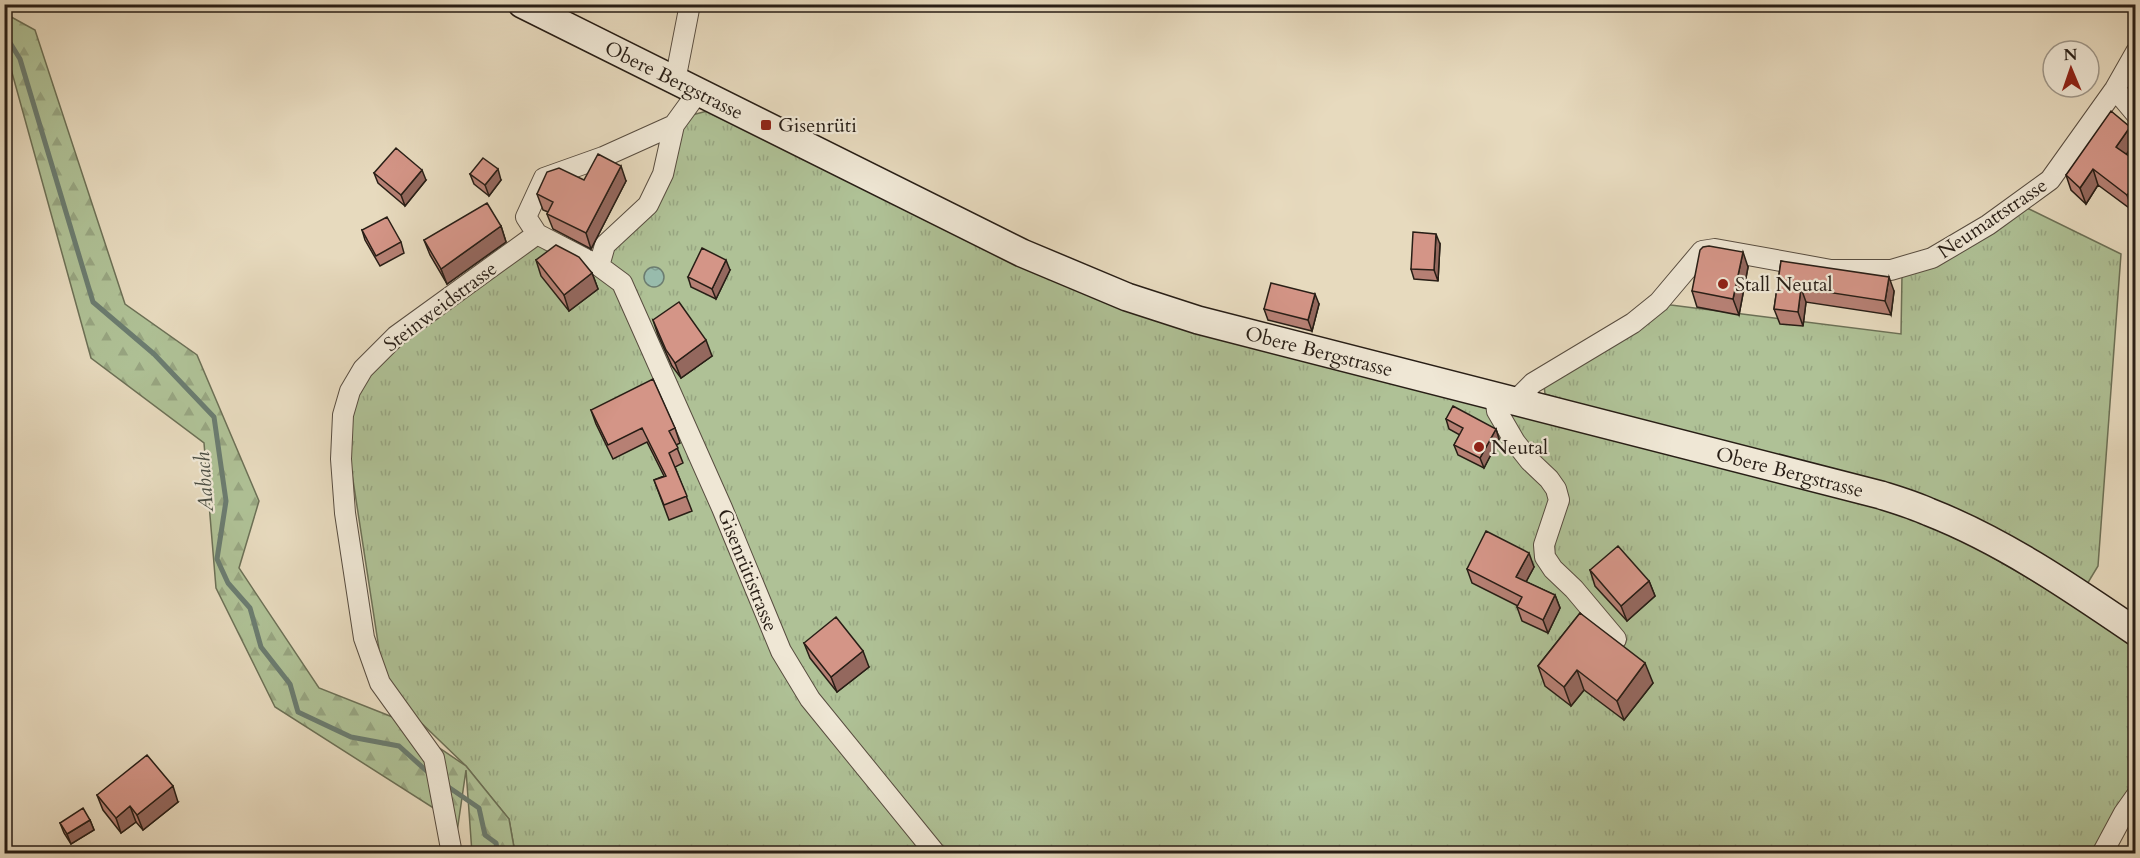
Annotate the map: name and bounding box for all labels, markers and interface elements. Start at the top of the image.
street label: Obere Bergstrasse [600,34,748,126]
north arrow [2041,39,2101,99]
text: N [2063,44,2078,66]
place label: Gisenrüti [778,112,857,139]
marker: Gisenrüti [759,118,773,132]
street label: Neumattstrasse [1932,172,2052,265]
street label: Steinweidstrasse [378,255,502,358]
place label: Stall Neutal [1735,271,1833,298]
marker: Stall Neutal [1716,277,1730,291]
street label: Obere Bergstrasse [1242,320,1396,383]
place label: Neutal [1491,434,1548,461]
marker: Neutal [1472,440,1486,454]
street label: Obere Bergstrasse [1713,440,1866,504]
water label: Aabach [188,451,221,514]
street label: Gisenrütistrasse [711,505,784,636]

